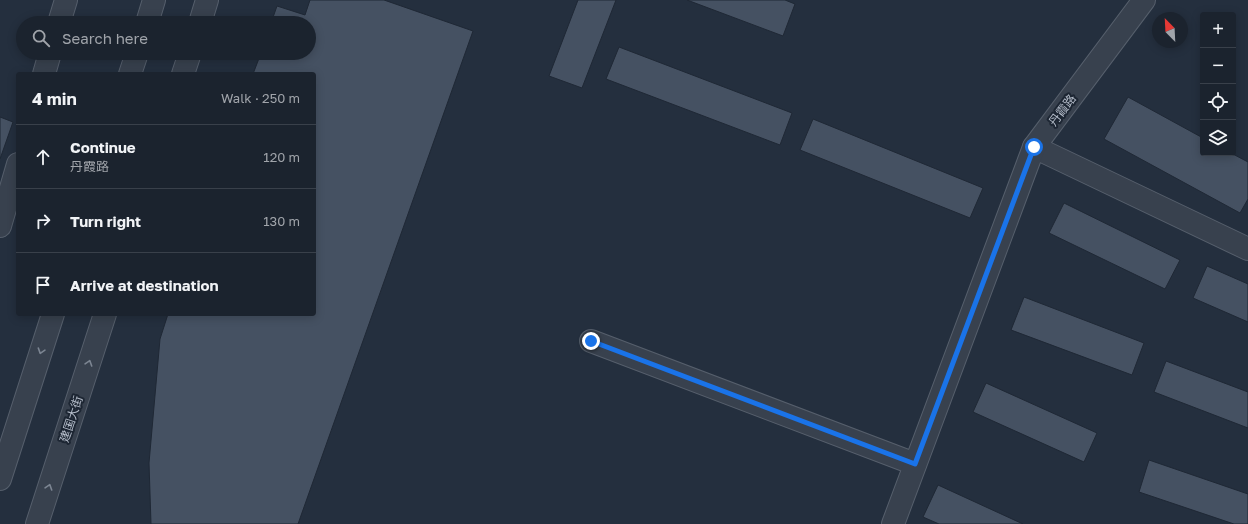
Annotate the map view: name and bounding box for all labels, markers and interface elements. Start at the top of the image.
north arrow [1152,12,1188,48]
map controls [1200,12,1236,156]
button: + [1200,12,1236,48]
search box [16,16,316,60]
icon: search [30,27,52,49]
text: Search here [62,29,148,47]
button: − [1200,48,1236,84]
button: locate [1200,84,1236,120]
text: 4 min [32,88,77,109]
text: Walk · 250 m [221,90,300,106]
street label: 丹霞路 [1045,91,1079,129]
button: layers [1200,120,1236,156]
text: Continue [70,138,136,156]
route start [1025,138,1043,156]
icon: ahead [32,146,54,168]
text: 120 m [263,149,300,165]
text: 丹霞路 [70,158,109,174]
icon: right [32,210,54,232]
text: Turn right [70,212,141,230]
text: 130 m [263,213,300,229]
icon: arrive [32,274,54,296]
text: Arrive at destination [70,276,219,294]
route end [582,332,600,350]
one-way arrow [37,347,46,354]
one-way arrow [84,360,93,367]
street label: 建国大街 [56,394,86,444]
one-way arrow [44,484,53,491]

